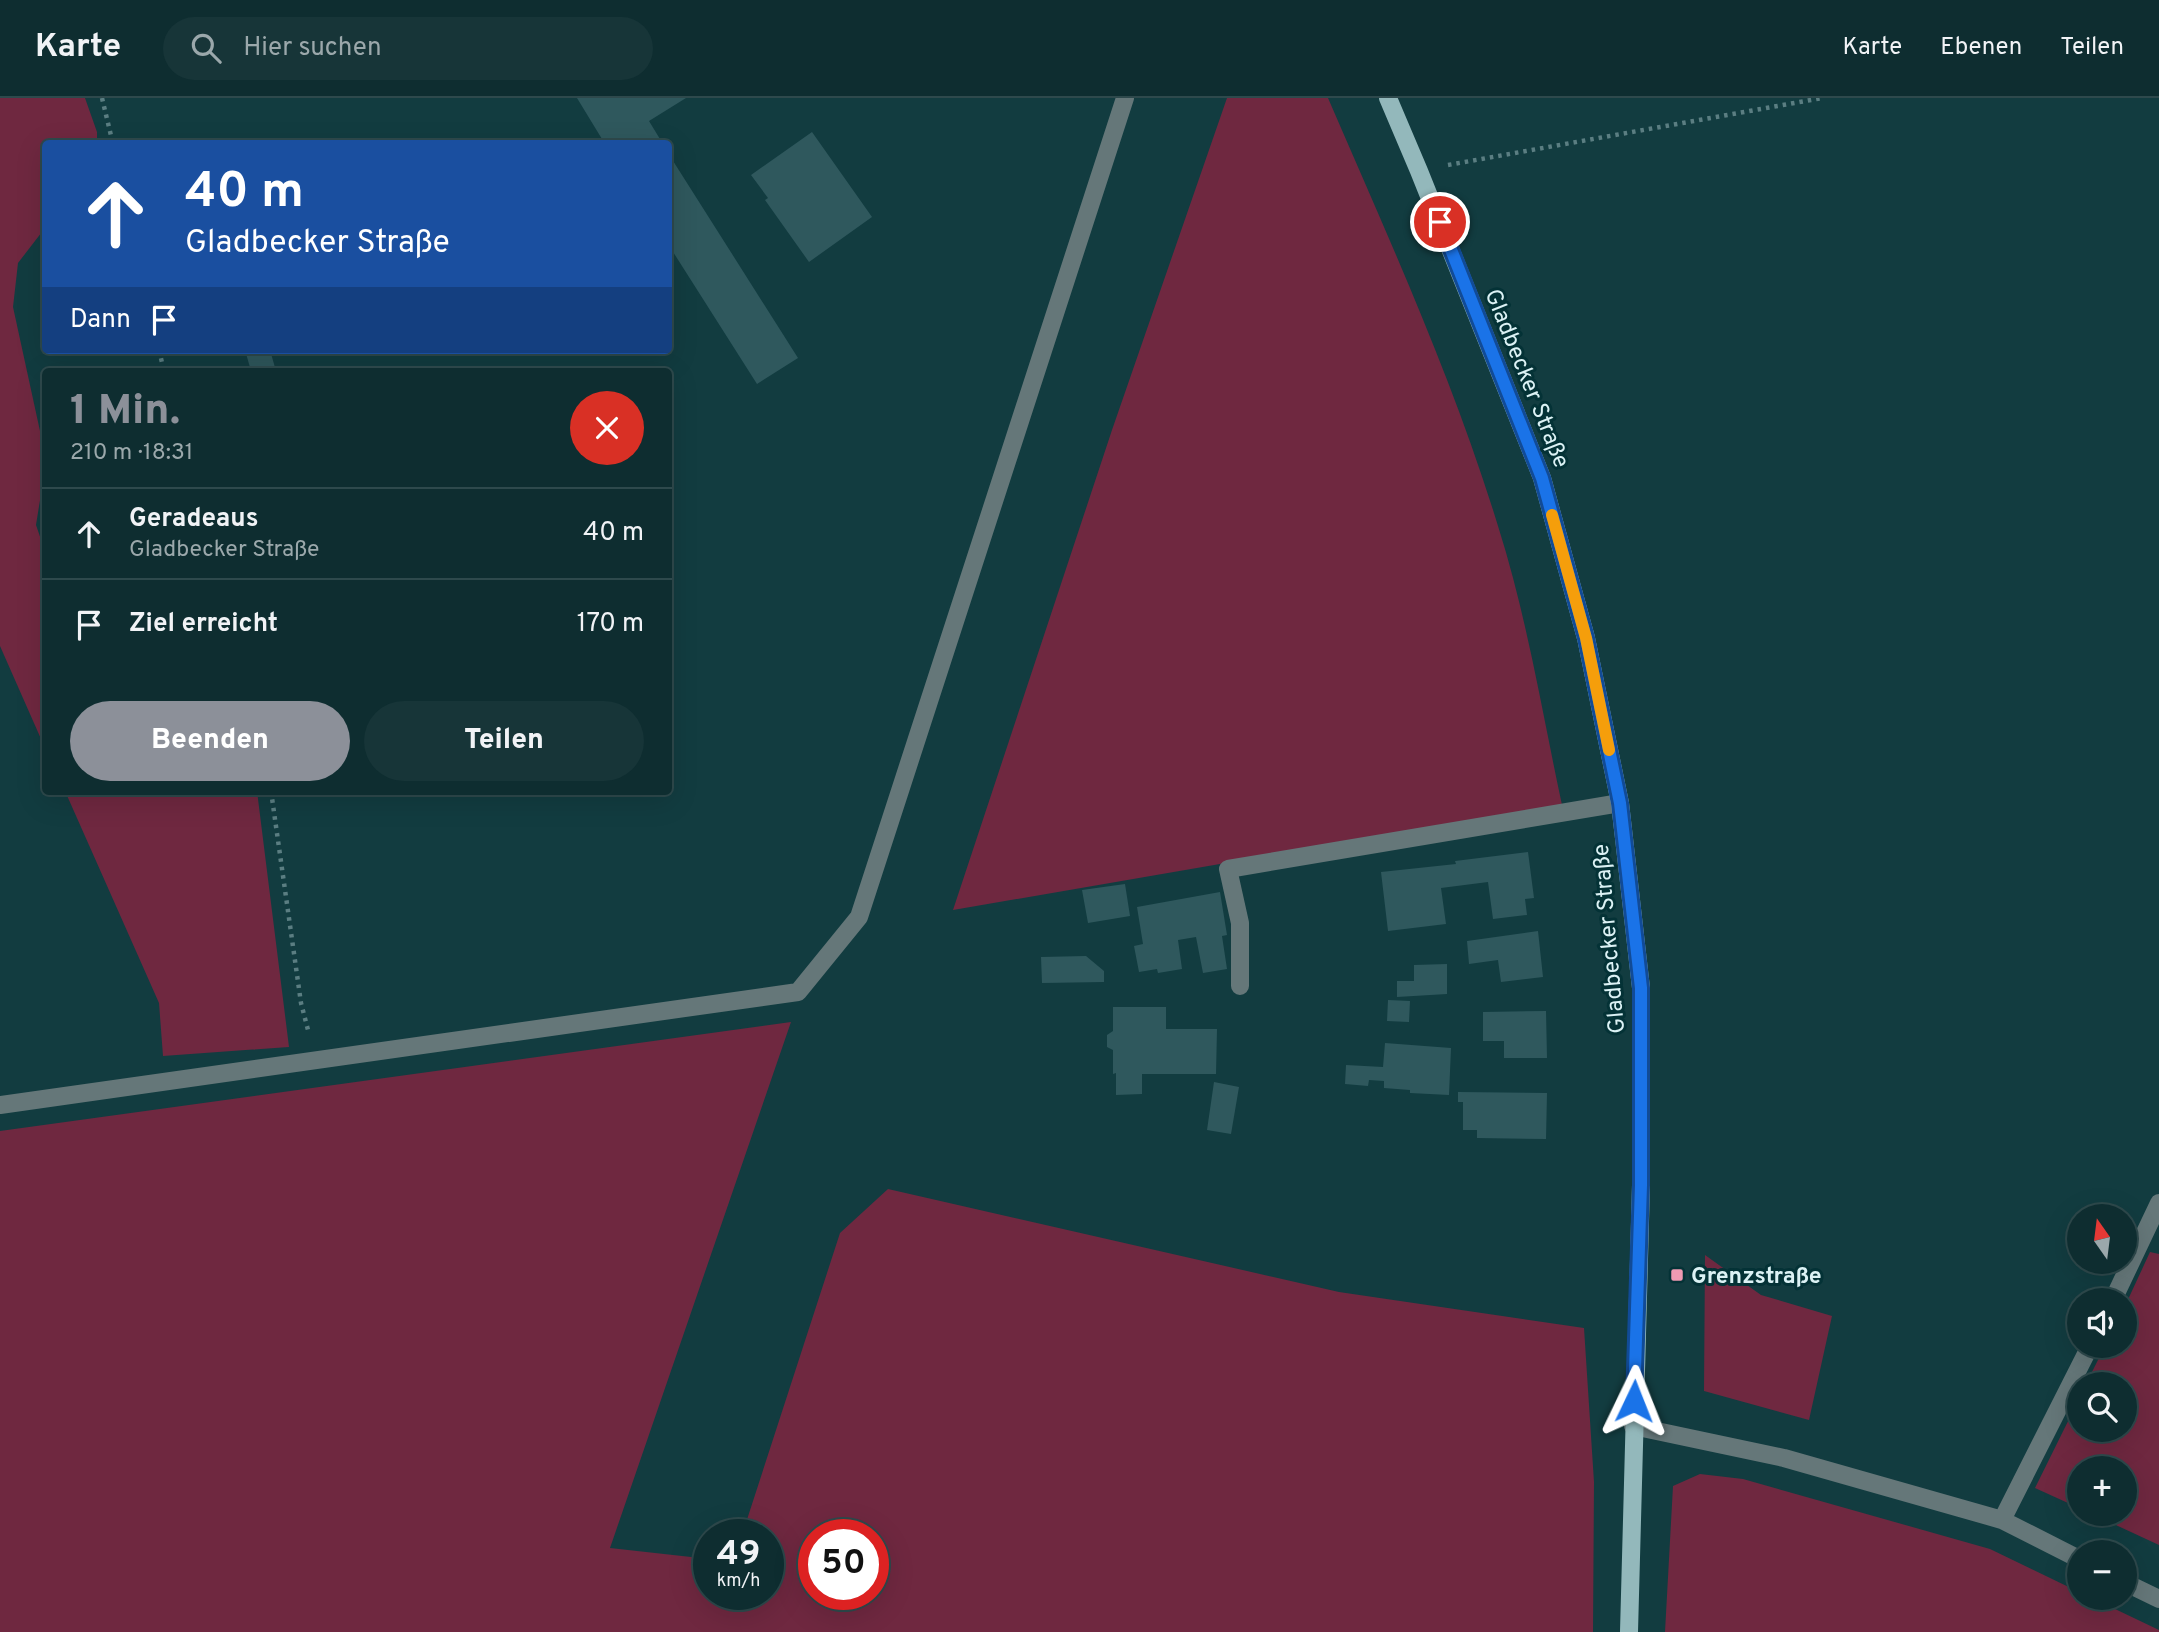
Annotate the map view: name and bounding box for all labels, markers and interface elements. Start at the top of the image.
search box [163,17,653,80]
text: Karte [35,27,121,69]
icon: search [187,29,225,67]
text: Hier suchen [243,32,382,65]
text: Karte [1842,33,1902,63]
text: Ebenen [1940,33,2022,63]
text: Teilen [2060,33,2124,63]
text: 40 m [185,163,304,225]
icon: ahead [70,168,161,259]
pin [1410,192,1470,252]
icon: arrive [1421,203,1459,241]
text: Gladbecker Straße [185,224,450,264]
street label: Gladbecker Straße [1477,285,1575,473]
icon: arrive [145,301,183,339]
text: Dann [70,304,131,337]
text: 1 Min. [70,386,180,439]
button: close [570,391,644,465]
text: 210 m · 18:31 [70,439,193,468]
text: Geradeaus [129,503,258,536]
icon: ahead [70,515,108,553]
text: 40 m [583,517,644,550]
text: Gladbecker Straße [129,536,319,565]
icon: arrive [70,606,108,644]
text: Ziel erreicht [129,608,278,641]
text: 170 m [577,608,644,641]
button: Beenden [70,701,350,781]
button: Teilen [364,701,644,781]
street label: Gladbecker Straße [1588,843,1633,1035]
north arrow [2067,1204,2137,1274]
map controls [2067,1204,2137,1610]
place label: Grenzstraße [1691,1263,1822,1292]
marker: Grenzstraße [1669,1267,1685,1283]
button: sound [2067,1288,2137,1358]
position arrow [1597,1364,1671,1438]
button: search [2067,1372,2137,1442]
button: + [2067,1456,2137,1526]
speed limit sign: 50 [798,1519,889,1610]
text: 49 [716,1533,761,1577]
button: − [2067,1540,2137,1610]
text: km/h [717,1570,760,1593]

